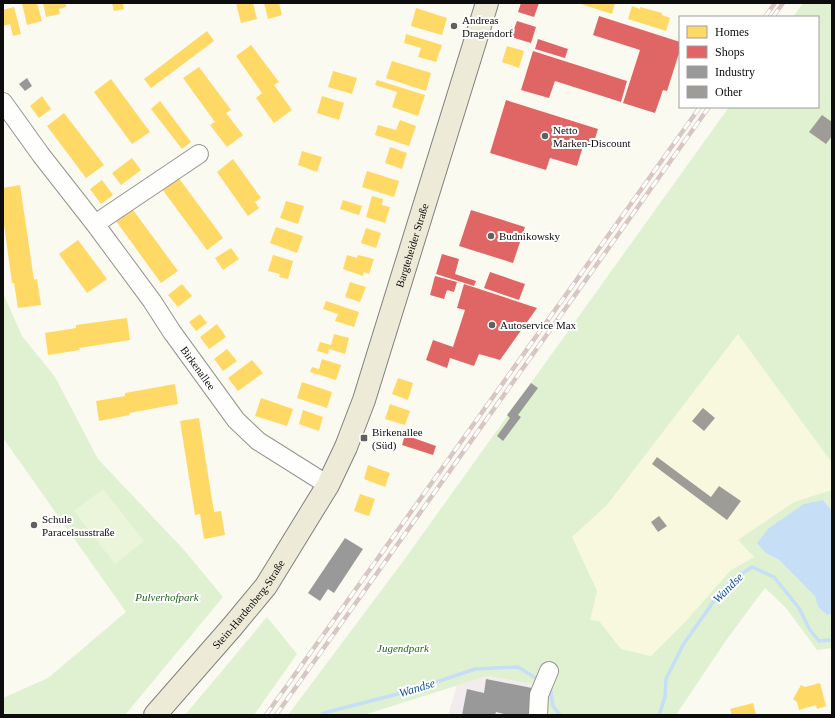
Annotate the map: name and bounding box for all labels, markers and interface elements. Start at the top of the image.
place label: Andreas Dragendorf [462,14,513,39]
legend [679,16,819,108]
marker: Andreas Dragendorf [449,21,459,31]
text: Homes [715,25,749,39]
text: Shops [715,45,745,59]
text: Industry [715,65,755,79]
text: Other [715,85,742,99]
place label: Netto Marken-Discount [553,124,631,149]
marker: Netto Marken-Discount [540,131,550,141]
street label: Bargteheider Straße [393,202,431,289]
place label: Budnikowsky [499,230,561,242]
marker: Budnikowsky [486,231,496,241]
place label: Autoservice Max [500,319,577,331]
marker: Autoservice Max [487,320,497,330]
street label: Birkenallee [178,344,218,392]
place label: Birkenallee (Süd) [372,426,423,452]
marker: Birkenallee (Süd) [359,433,369,443]
place label: Schule Paracelsusstraße [42,513,115,538]
marker: Schule Paracelsusstraße [29,520,39,530]
street label: Stein-Hardenberg-Straße [210,557,287,651]
water label: Wandse [710,570,746,606]
park label: Pulverhofpark [134,591,200,603]
park label: Jugendpark [377,642,430,654]
water label: Wandse [397,676,437,700]

